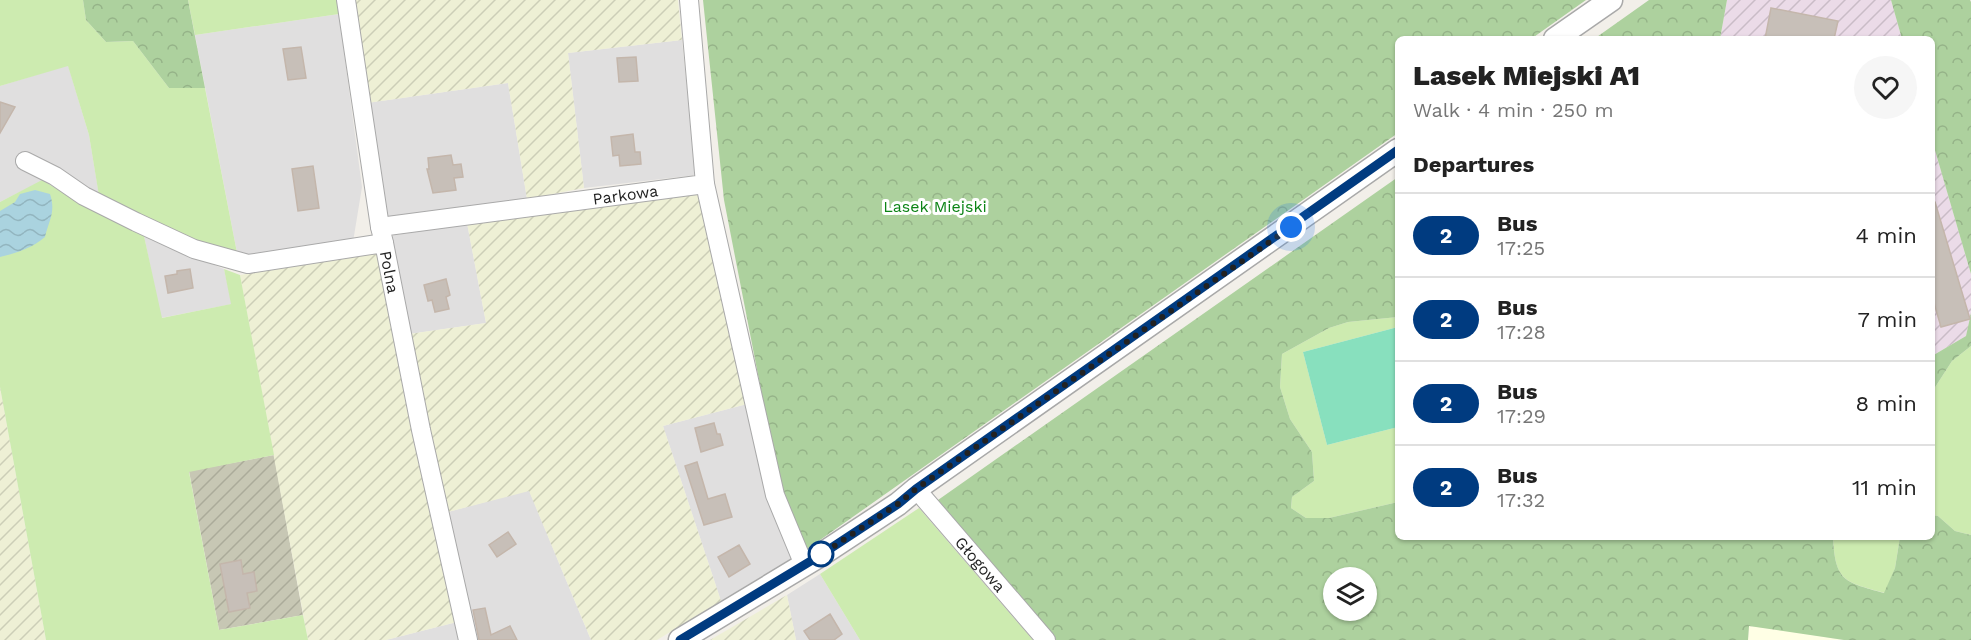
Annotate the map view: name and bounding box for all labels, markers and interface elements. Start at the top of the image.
button: heart [1854,56,1917,119]
text: Lasek Miejski A1 [1413,59,1640,92]
text: Walk · 4 min · 250 m [1413,98,1614,122]
text: Departures [1413,152,1534,177]
street label: Parkowa [592,181,659,208]
park label: Lasek Miejski [883,197,987,216]
text: Bus [1497,211,1537,236]
your location [1276,212,1306,242]
text: 2 [1440,223,1452,248]
text: 4 min [1856,223,1917,248]
text: 17:25 [1497,236,1545,260]
street label: Polna [376,249,403,295]
text: Bus [1497,295,1537,320]
text: 2 [1440,307,1452,332]
text: 7 min [1857,307,1917,332]
text: 17:28 [1497,320,1546,344]
text: Bus [1497,379,1537,404]
text: 2 [1440,391,1452,416]
text: 8 min [1856,391,1917,416]
text: 17:29 [1497,404,1546,428]
text: Bus [1497,463,1537,488]
text: 2 [1440,475,1452,500]
text: 11 min [1852,475,1917,500]
text: 17:32 [1497,488,1545,512]
street label: Głogowa [951,532,1010,596]
unlabelled marker [808,541,834,567]
map controls [1323,567,1377,621]
button: layers [1323,567,1377,621]

